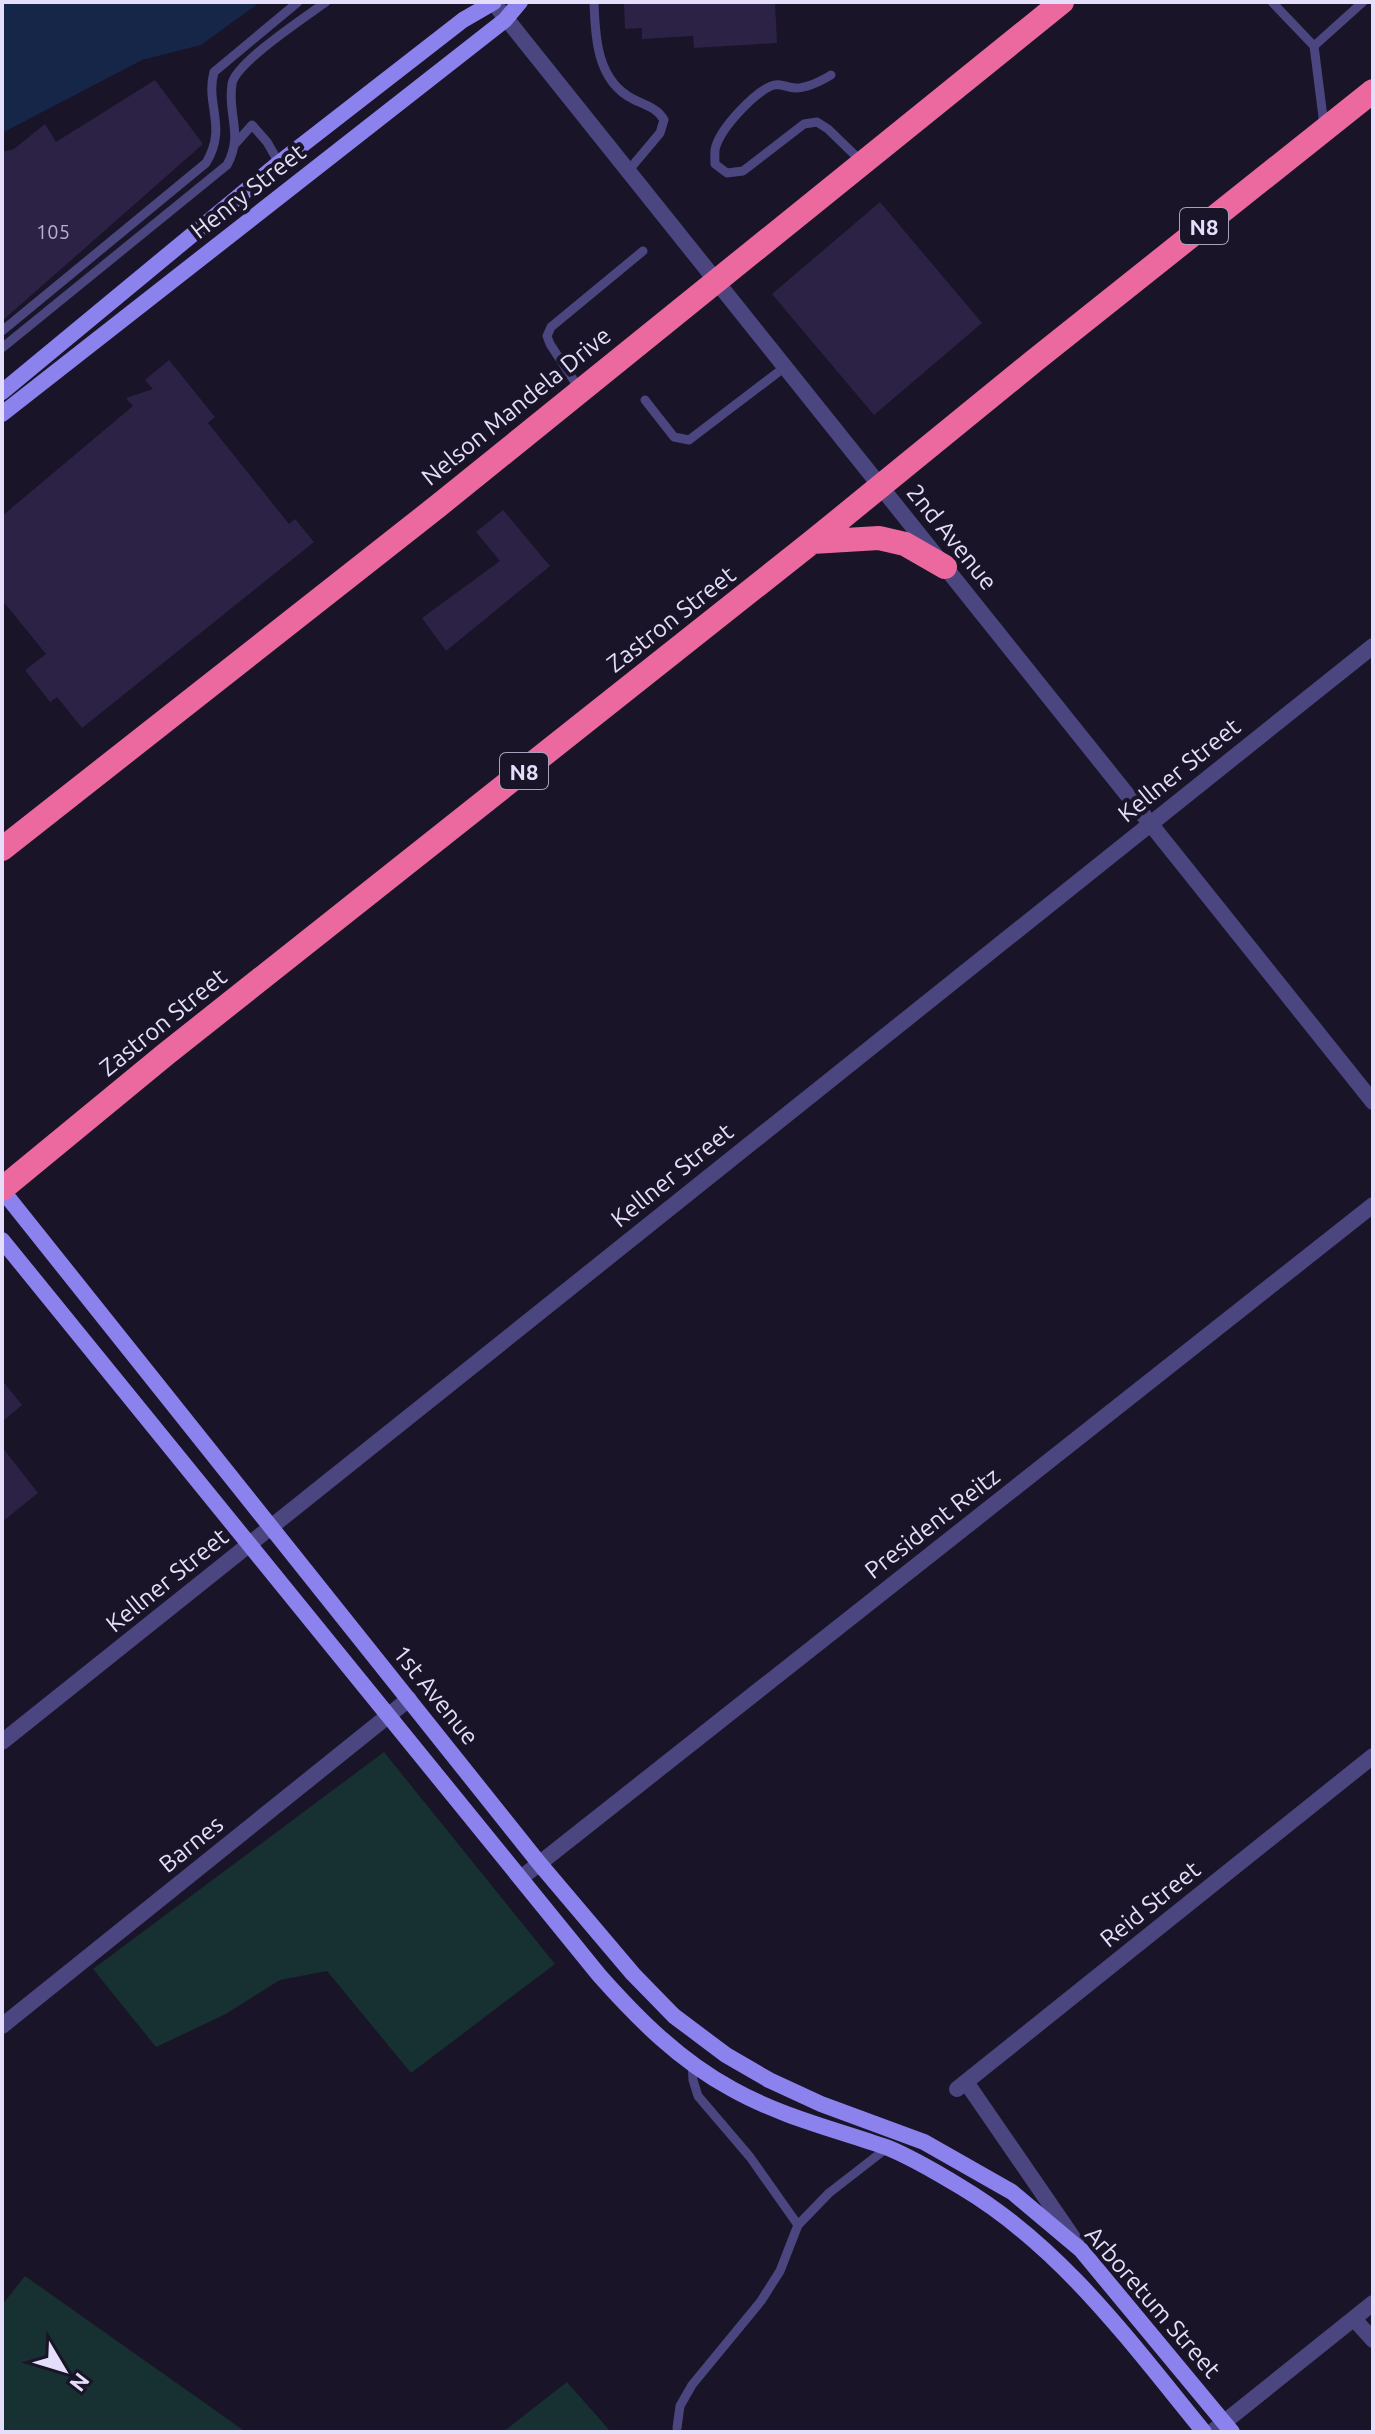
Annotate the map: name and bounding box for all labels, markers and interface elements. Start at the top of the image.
street label: Henry Street [186,138,311,244]
road number: N8 [1180,208,1228,244]
house number: 105 [36,220,70,243]
street label: Nelson Mandela Drive [416,321,616,491]
street label: 2nd Avenue [901,479,1003,595]
street label: Zastron Street [602,560,741,677]
street label: Kellner Street [1113,712,1246,827]
road number: N8 [500,753,548,789]
street label: Zastron Street [94,962,232,1081]
street label: Kellner Street [606,1117,739,1232]
street label: President Reitz [859,1462,1005,1584]
street label: Kellner Street [101,1522,234,1637]
street label: 1st Avenue [388,1640,484,1750]
street label: Barnes [154,1810,228,1878]
street label: Reid Street [1095,1855,1206,1952]
street label: Arboretum Street [1080,2221,1226,2384]
north arrow [24,2330,104,2410]
text: N [65,2368,95,2397]

